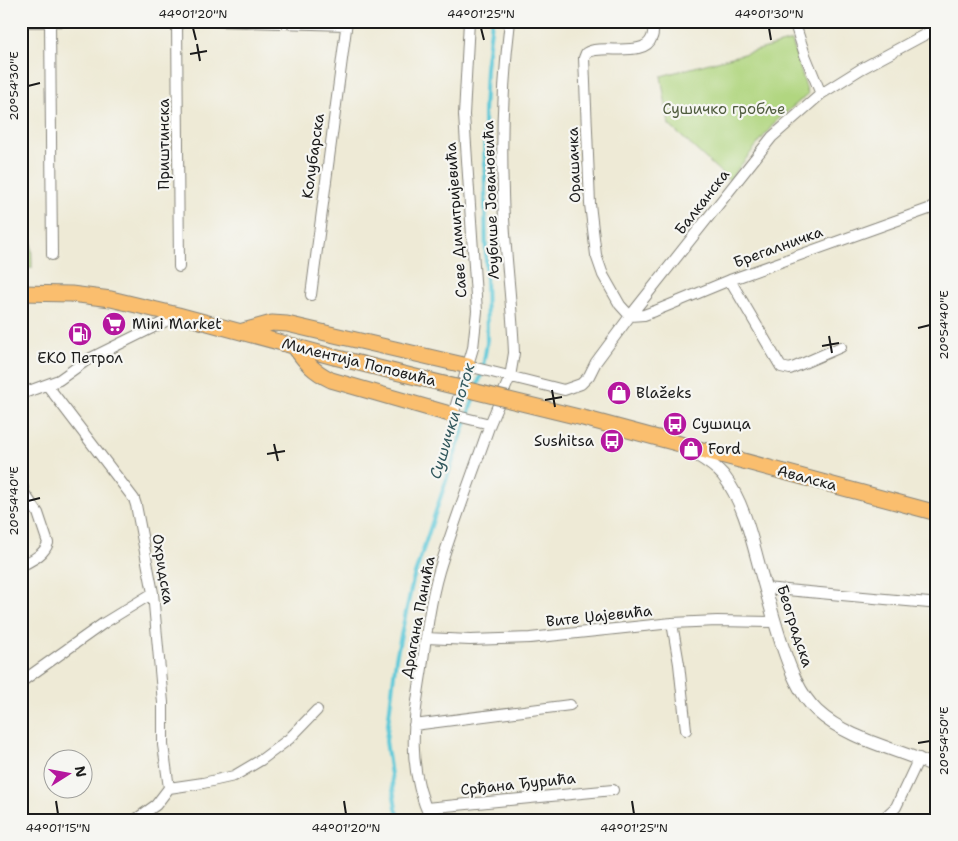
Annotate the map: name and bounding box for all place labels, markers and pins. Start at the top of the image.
supermarket icon: Mini Market [101,311,127,337]
place label: Mini Market [132,314,222,334]
fuel station icon: ЕКО Петрол [67,321,93,347]
place label: ЕКО Петрол [37,348,123,368]
shop icon: Blažeks [606,380,632,406]
place label: Blažeks [636,383,692,403]
bus stop icon: Сушица [662,411,688,437]
place label: Сушица [692,414,751,434]
bus stop icon: Sushitsa [599,428,625,454]
place label: Sushitsa [534,431,595,451]
shop icon: Ford [678,436,704,462]
place label: Ford [708,439,741,459]

